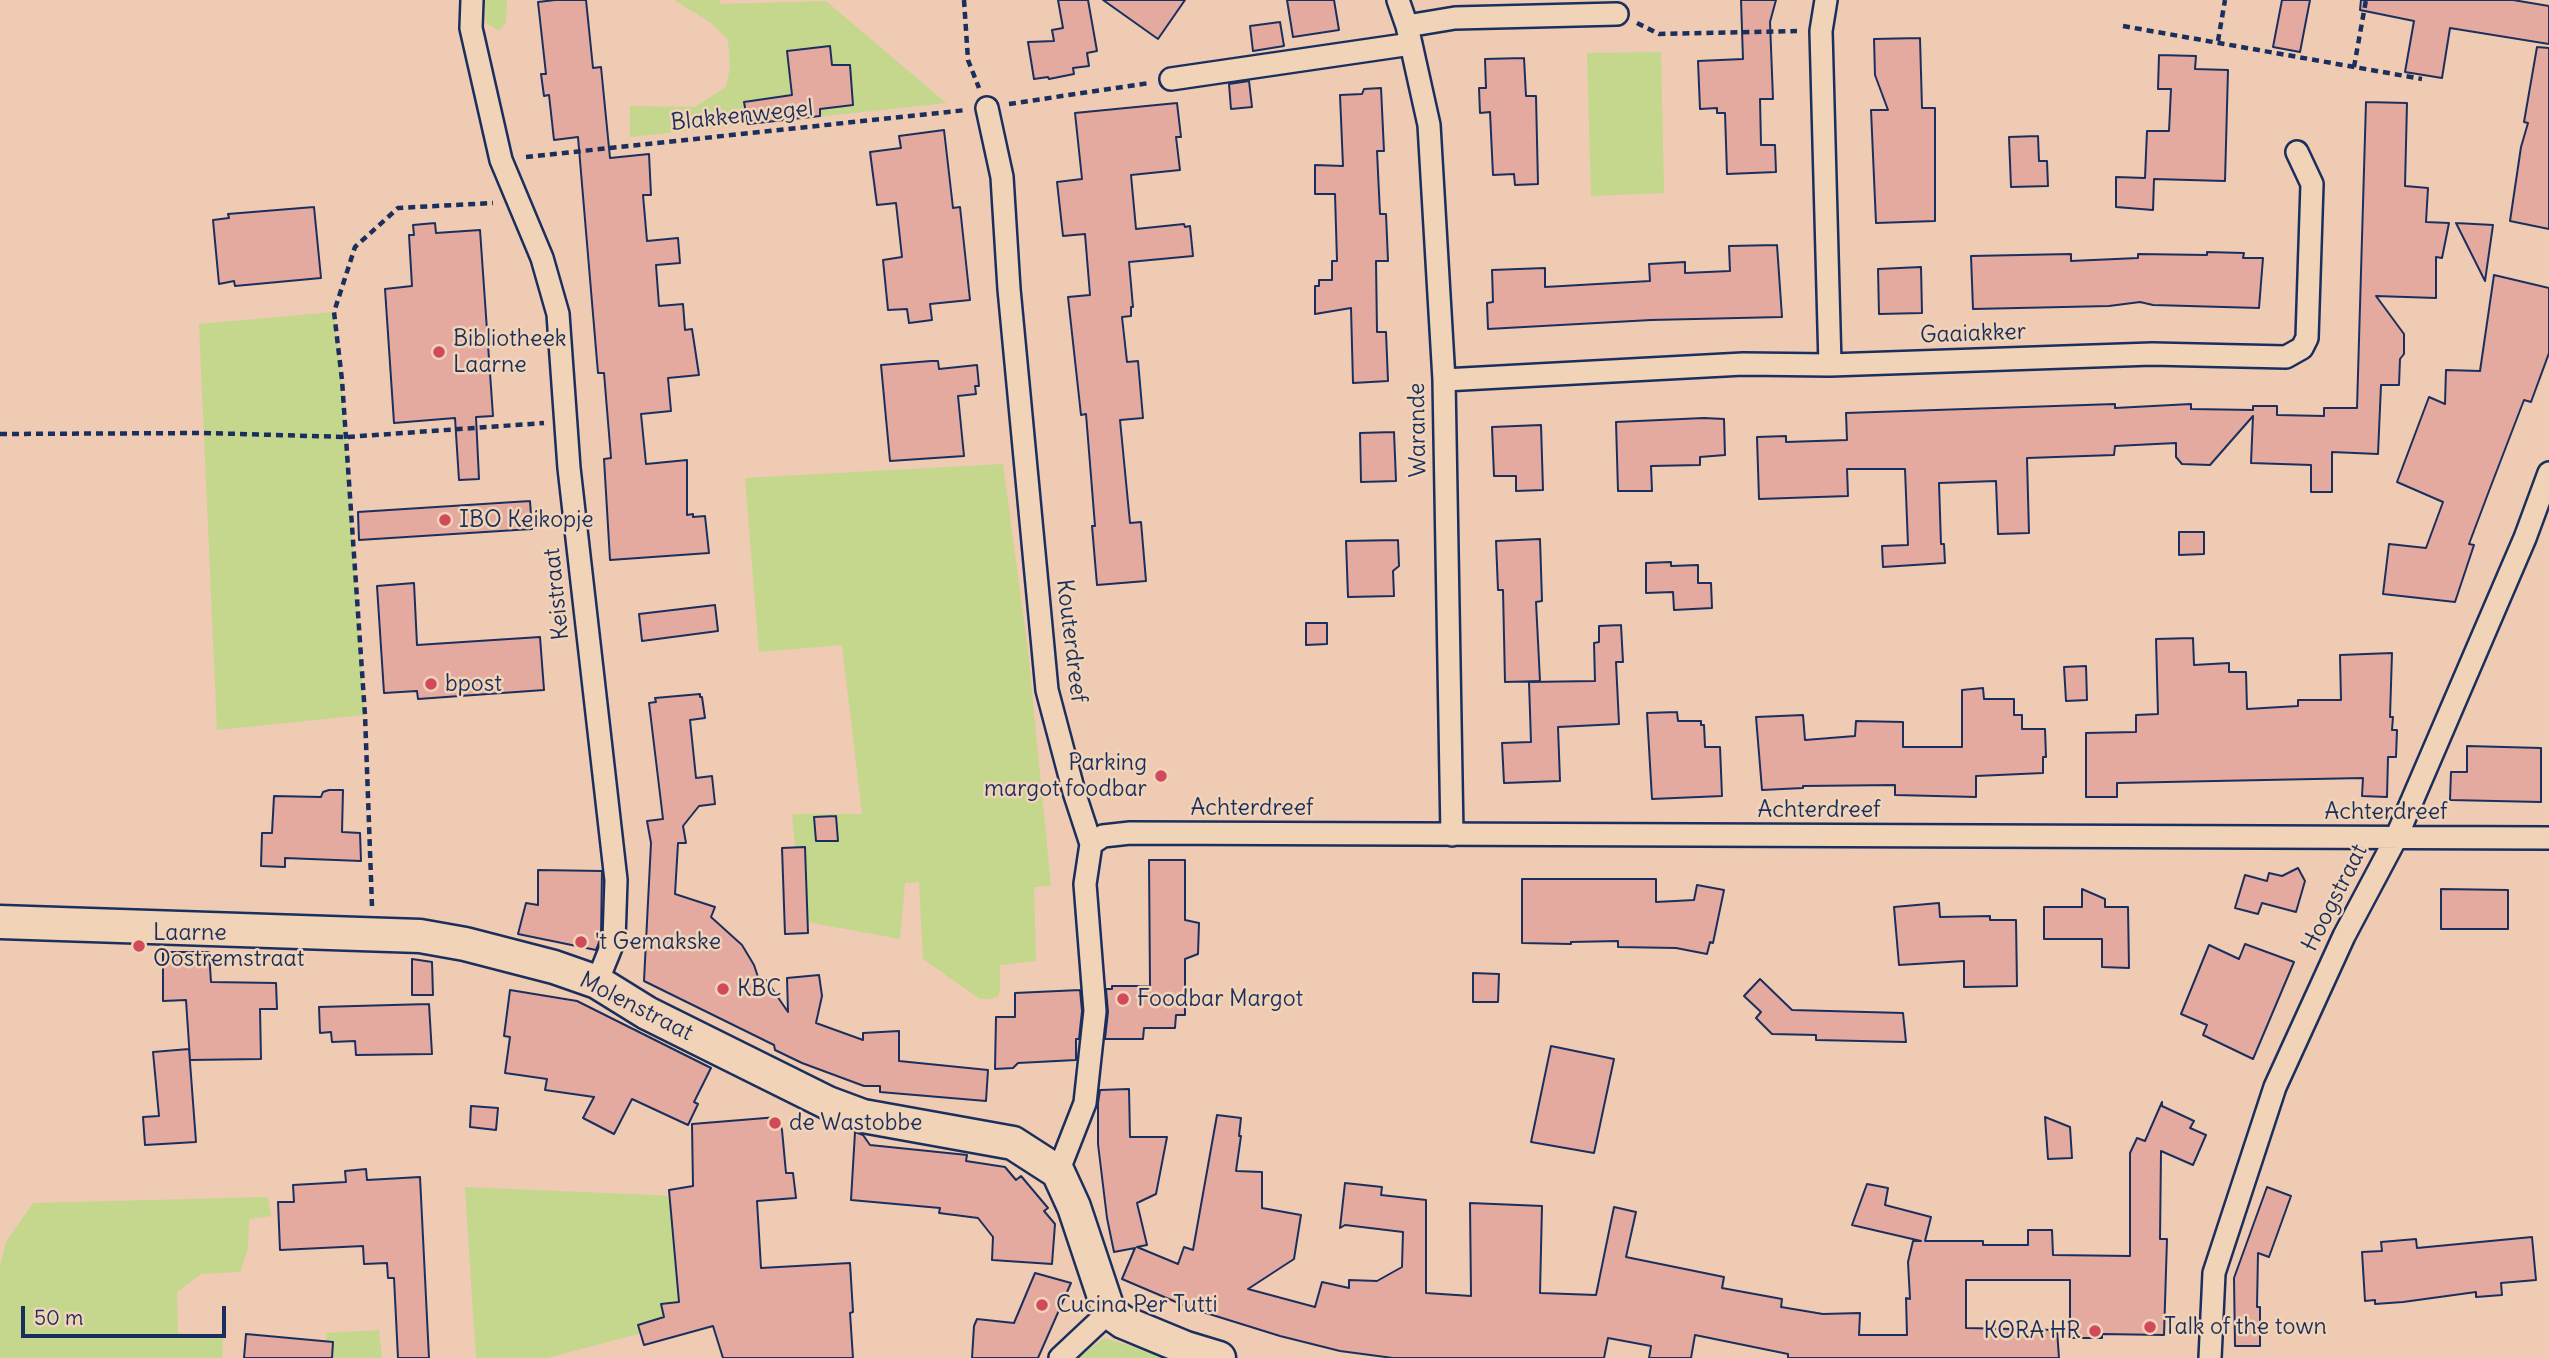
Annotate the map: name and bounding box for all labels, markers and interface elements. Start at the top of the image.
street label: Blakkenwegel [669,95,815,137]
street label: Gaaiakker [1919,318,2027,350]
place label: Bibliotheek Laarne [453,325,567,379]
marker: Bibliotheek Laarne [431,344,447,360]
street label: Warande [1403,382,1433,478]
place label: IBO Keikopje [459,506,594,534]
marker: IBO Keikopje [437,512,453,528]
street label: Keistraat [538,547,576,641]
street label: Kouterdreef [1050,578,1092,704]
place label: bpost [445,670,502,698]
marker: bpost [423,676,439,692]
place label: Parking margot foodbar [984,749,1147,803]
marker: Parking margot foodbar [1153,768,1169,784]
street label: Achterdreef [1190,794,1314,822]
street label: Achterdreef [1757,796,1881,824]
street label: Achterdreef [2324,798,2448,826]
street label: Hoogstraat [2296,840,2374,956]
place label: Laarne Oostremstraat [153,919,304,973]
place label: 't Gemakske [595,928,721,956]
marker: 't Gemakske [573,934,589,950]
marker: Laarne Oostremstraat [131,938,147,954]
street label: Molenstraat [575,967,697,1047]
place label: KBC [737,975,781,1003]
marker: KBC [715,981,731,997]
place label: Foodbar Margot [1137,985,1303,1013]
marker: Foodbar Margot [1115,991,1131,1007]
place label: de Wastobbe [789,1109,922,1137]
marker: de Wastobbe [767,1115,783,1131]
place label: Cucina Per Tutti [1056,1291,1218,1319]
scale bar [24,1292,229,1336]
marker: Cucina Per Tutti [1034,1297,1050,1313]
text: 50 m [34,1304,83,1331]
place label: Talk of the town [2164,1313,2327,1341]
place label: KORA HR [1984,1317,2081,1345]
marker: Talk of the town [2142,1319,2158,1335]
marker: KORA HR [2087,1323,2103,1339]

